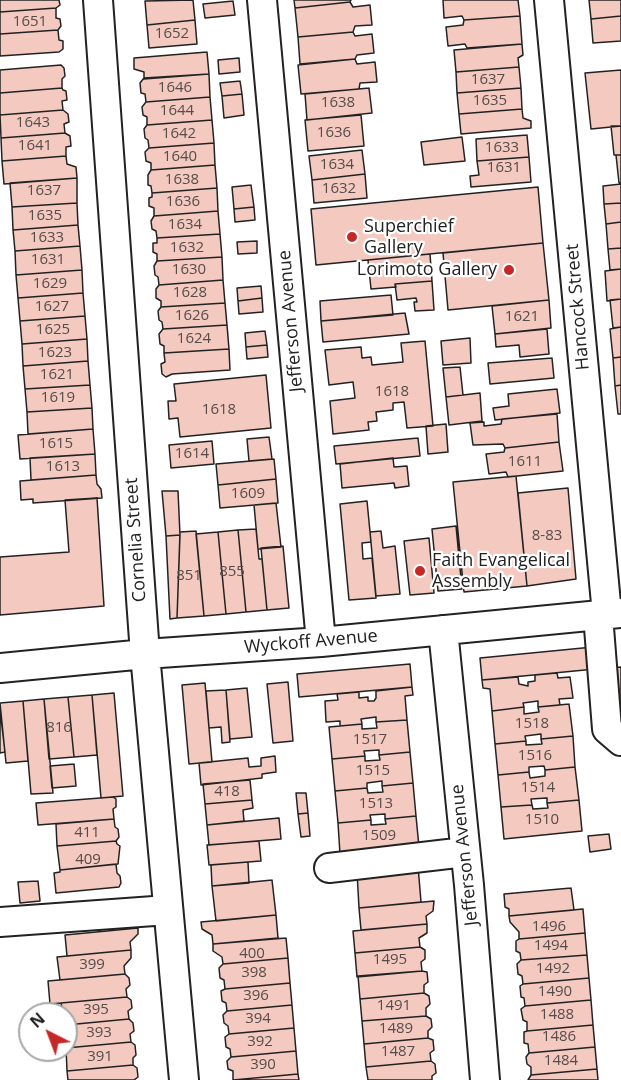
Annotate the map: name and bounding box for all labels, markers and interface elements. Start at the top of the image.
house number: 1651 [13,13,47,31]
house number: 1652 [155,25,189,43]
house number: 1637 [471,71,505,89]
house number: 1646 [158,79,192,97]
house number: 1635 [473,92,507,110]
house number: 1638 [321,94,355,112]
house number: 1644 [160,102,194,120]
house number: 1643 [16,114,50,132]
house number: 1636 [317,124,351,142]
house number: 1642 [162,125,196,143]
house number: 1641 [18,137,52,155]
house number: 1633 [485,139,519,157]
house number: 1640 [163,148,197,166]
house number: 1634 [320,156,354,174]
house number: 1631 [487,159,521,177]
house number: 1638 [165,171,199,189]
house number: 1632 [322,180,356,198]
house number: 1637 [27,182,61,200]
house number: 1636 [166,193,200,211]
house number: 1635 [28,207,62,225]
house number: 1634 [168,216,202,234]
place label: Superchief Gallery [364,216,454,258]
house number: 1633 [30,229,64,247]
marker: Superchief Gallery [345,230,359,244]
house number: 1632 [170,239,204,257]
street label: Hancock Street [562,243,594,371]
street label: Jefferson Avenue [274,249,308,393]
house number: 1631 [31,251,65,269]
place label: Lorimoto Gallery [357,259,497,281]
house number: 1630 [172,261,206,279]
marker: Lorimoto Gallery [502,263,516,277]
house number: 1629 [33,275,67,293]
house number: 1628 [173,284,207,302]
house number: 1627 [35,298,69,316]
house number: 1626 [175,307,209,325]
house number: 1621 [505,308,539,326]
house number: 1625 [36,321,70,339]
house number: 1624 [177,330,211,348]
house number: 1623 [38,344,72,362]
house number: 1621 [40,366,74,384]
house number: 1618 [375,383,409,401]
house number: 1619 [41,389,75,407]
house number: 1618 [202,401,236,419]
house number: 1615 [39,435,73,453]
house number: 1614 [175,445,209,463]
house number: 1611 [508,453,542,471]
house number: 1613 [46,458,80,476]
street label: Cornelia Street [121,477,151,603]
house number: 1609 [231,485,265,503]
house number: 8-83 [532,527,562,545]
place label: Faith Evangelical Assembly [432,550,570,592]
house number: 855 [219,563,245,581]
marker: Faith Evangelical Assembly [413,564,427,578]
house number: 851 [176,567,202,585]
street label: Wyckoff Avenue [243,625,379,659]
house number: 1518 [515,715,549,733]
house number: 816 [46,719,72,737]
house number: 1517 [353,731,387,749]
house number: 1516 [518,747,552,765]
house number: 1515 [356,762,390,780]
house number: 1514 [521,779,555,797]
house number: 418 [214,783,240,801]
street label: Jefferson Avenue [447,783,483,927]
house number: 1513 [359,795,393,813]
house number: 1510 [525,811,559,829]
house number: 411 [74,824,100,842]
house number: 1509 [362,827,396,845]
house number: 409 [75,851,101,869]
house number: 1496 [532,918,566,936]
house number: 1494 [534,937,568,955]
house number: 400 [239,945,265,963]
house number: 1495 [373,951,407,969]
house number: 399 [79,956,105,974]
house number: 1492 [536,960,570,978]
house number: 398 [241,964,267,982]
house number: 1490 [538,983,572,1001]
house number: 396 [243,987,269,1005]
house number: 1491 [377,997,411,1015]
house number: 395 [83,1001,109,1019]
north arrow [18,1002,78,1062]
house number: 1488 [540,1006,574,1024]
text: N [25,1008,49,1033]
house number: 394 [245,1010,271,1028]
house number: 1489 [379,1020,413,1038]
house number: 393 [86,1024,112,1042]
house number: 1486 [542,1028,576,1046]
house number: 392 [247,1033,273,1051]
house number: 1487 [381,1043,415,1061]
house number: 391 [87,1048,113,1066]
house number: 1484 [544,1052,578,1070]
house number: 390 [250,1056,276,1074]

